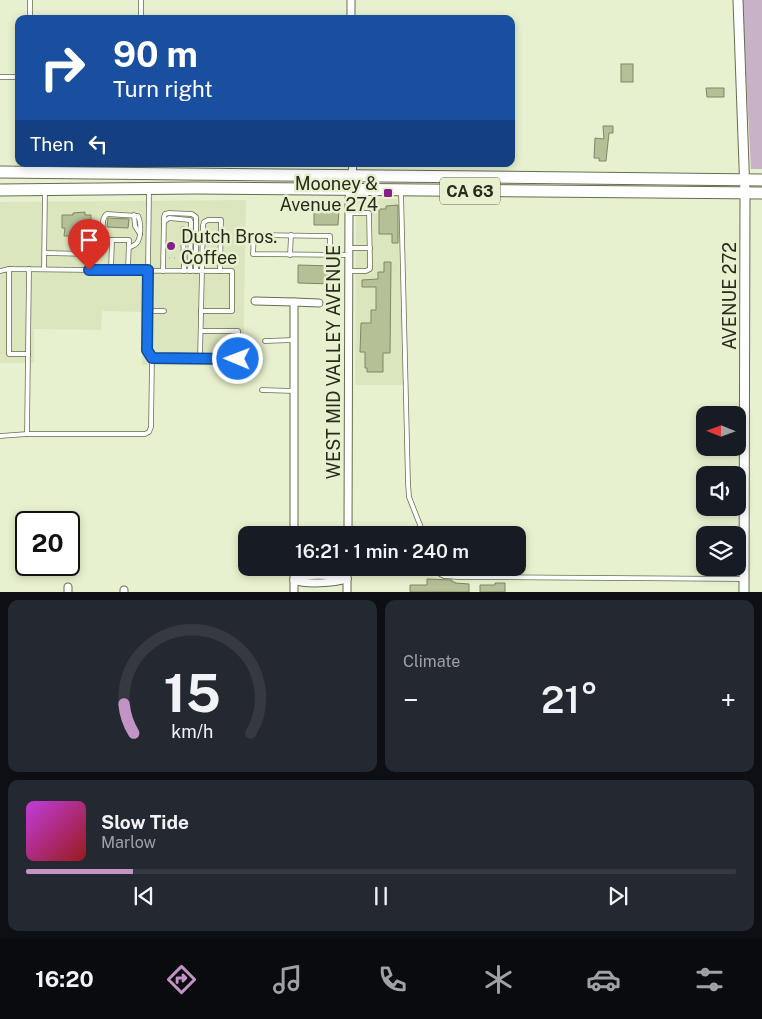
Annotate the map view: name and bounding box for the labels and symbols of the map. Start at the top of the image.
place label: Mooney & Avenue 274 [280,173,378,215]
road number: CA 63 [440,178,500,205]
marker: Mooney & Avenue 274 [382,187,394,199]
pin [68,219,110,270]
place label: Dutch Bros. Coffee [181,226,277,268]
marker: Dutch Bros. Coffee [165,240,177,252]
street label: AVENUE 272 [719,242,740,350]
street label: WEST MID VALLEY AVENUE [323,245,344,479]
position arrow [211,332,263,384]
north arrow [696,406,746,456]
speed limit sign: 20 [15,511,80,576]

